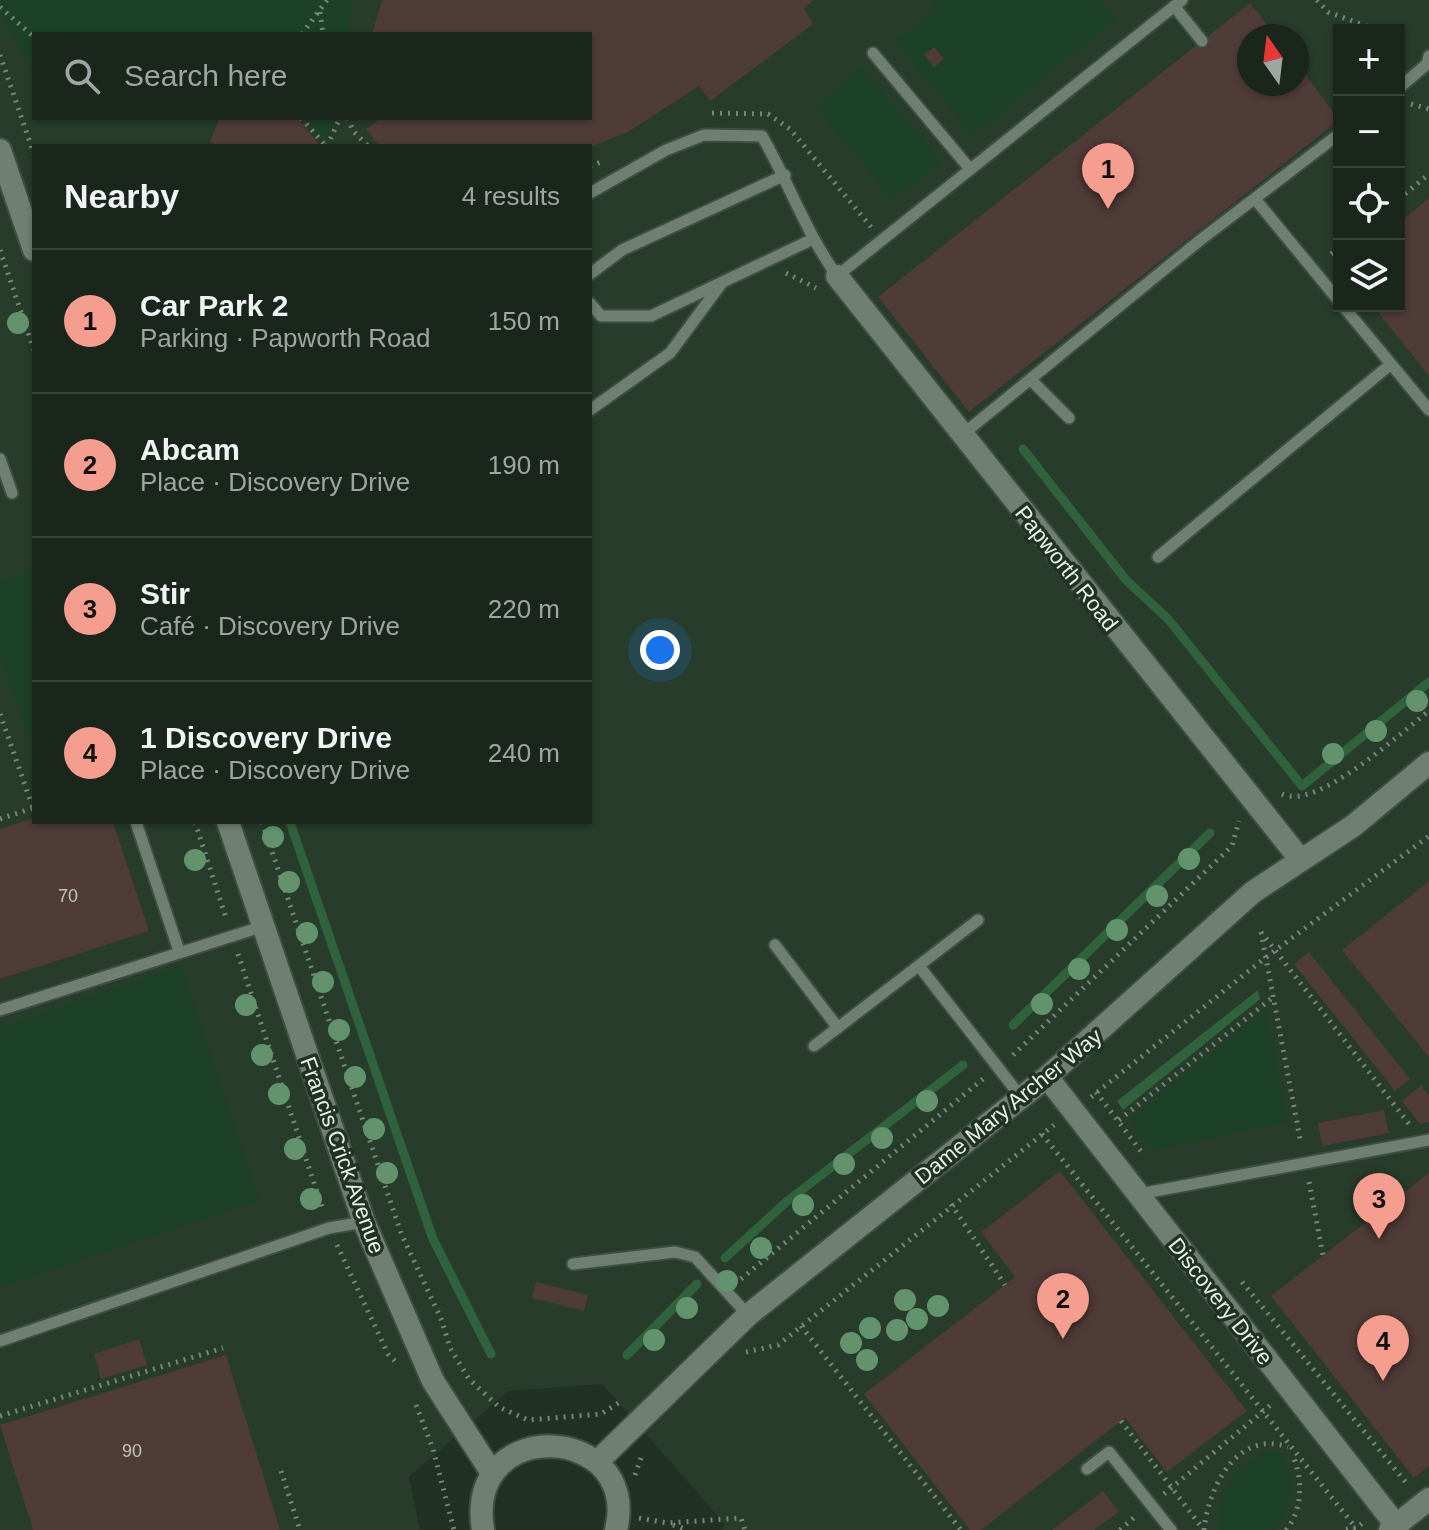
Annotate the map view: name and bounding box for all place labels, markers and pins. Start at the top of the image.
pin: 1 [1082,143,1134,209]
pin: 3 [1353,1173,1405,1239]
pin: 2 [1037,1273,1089,1339]
pin: 4 [1357,1315,1409,1381]

